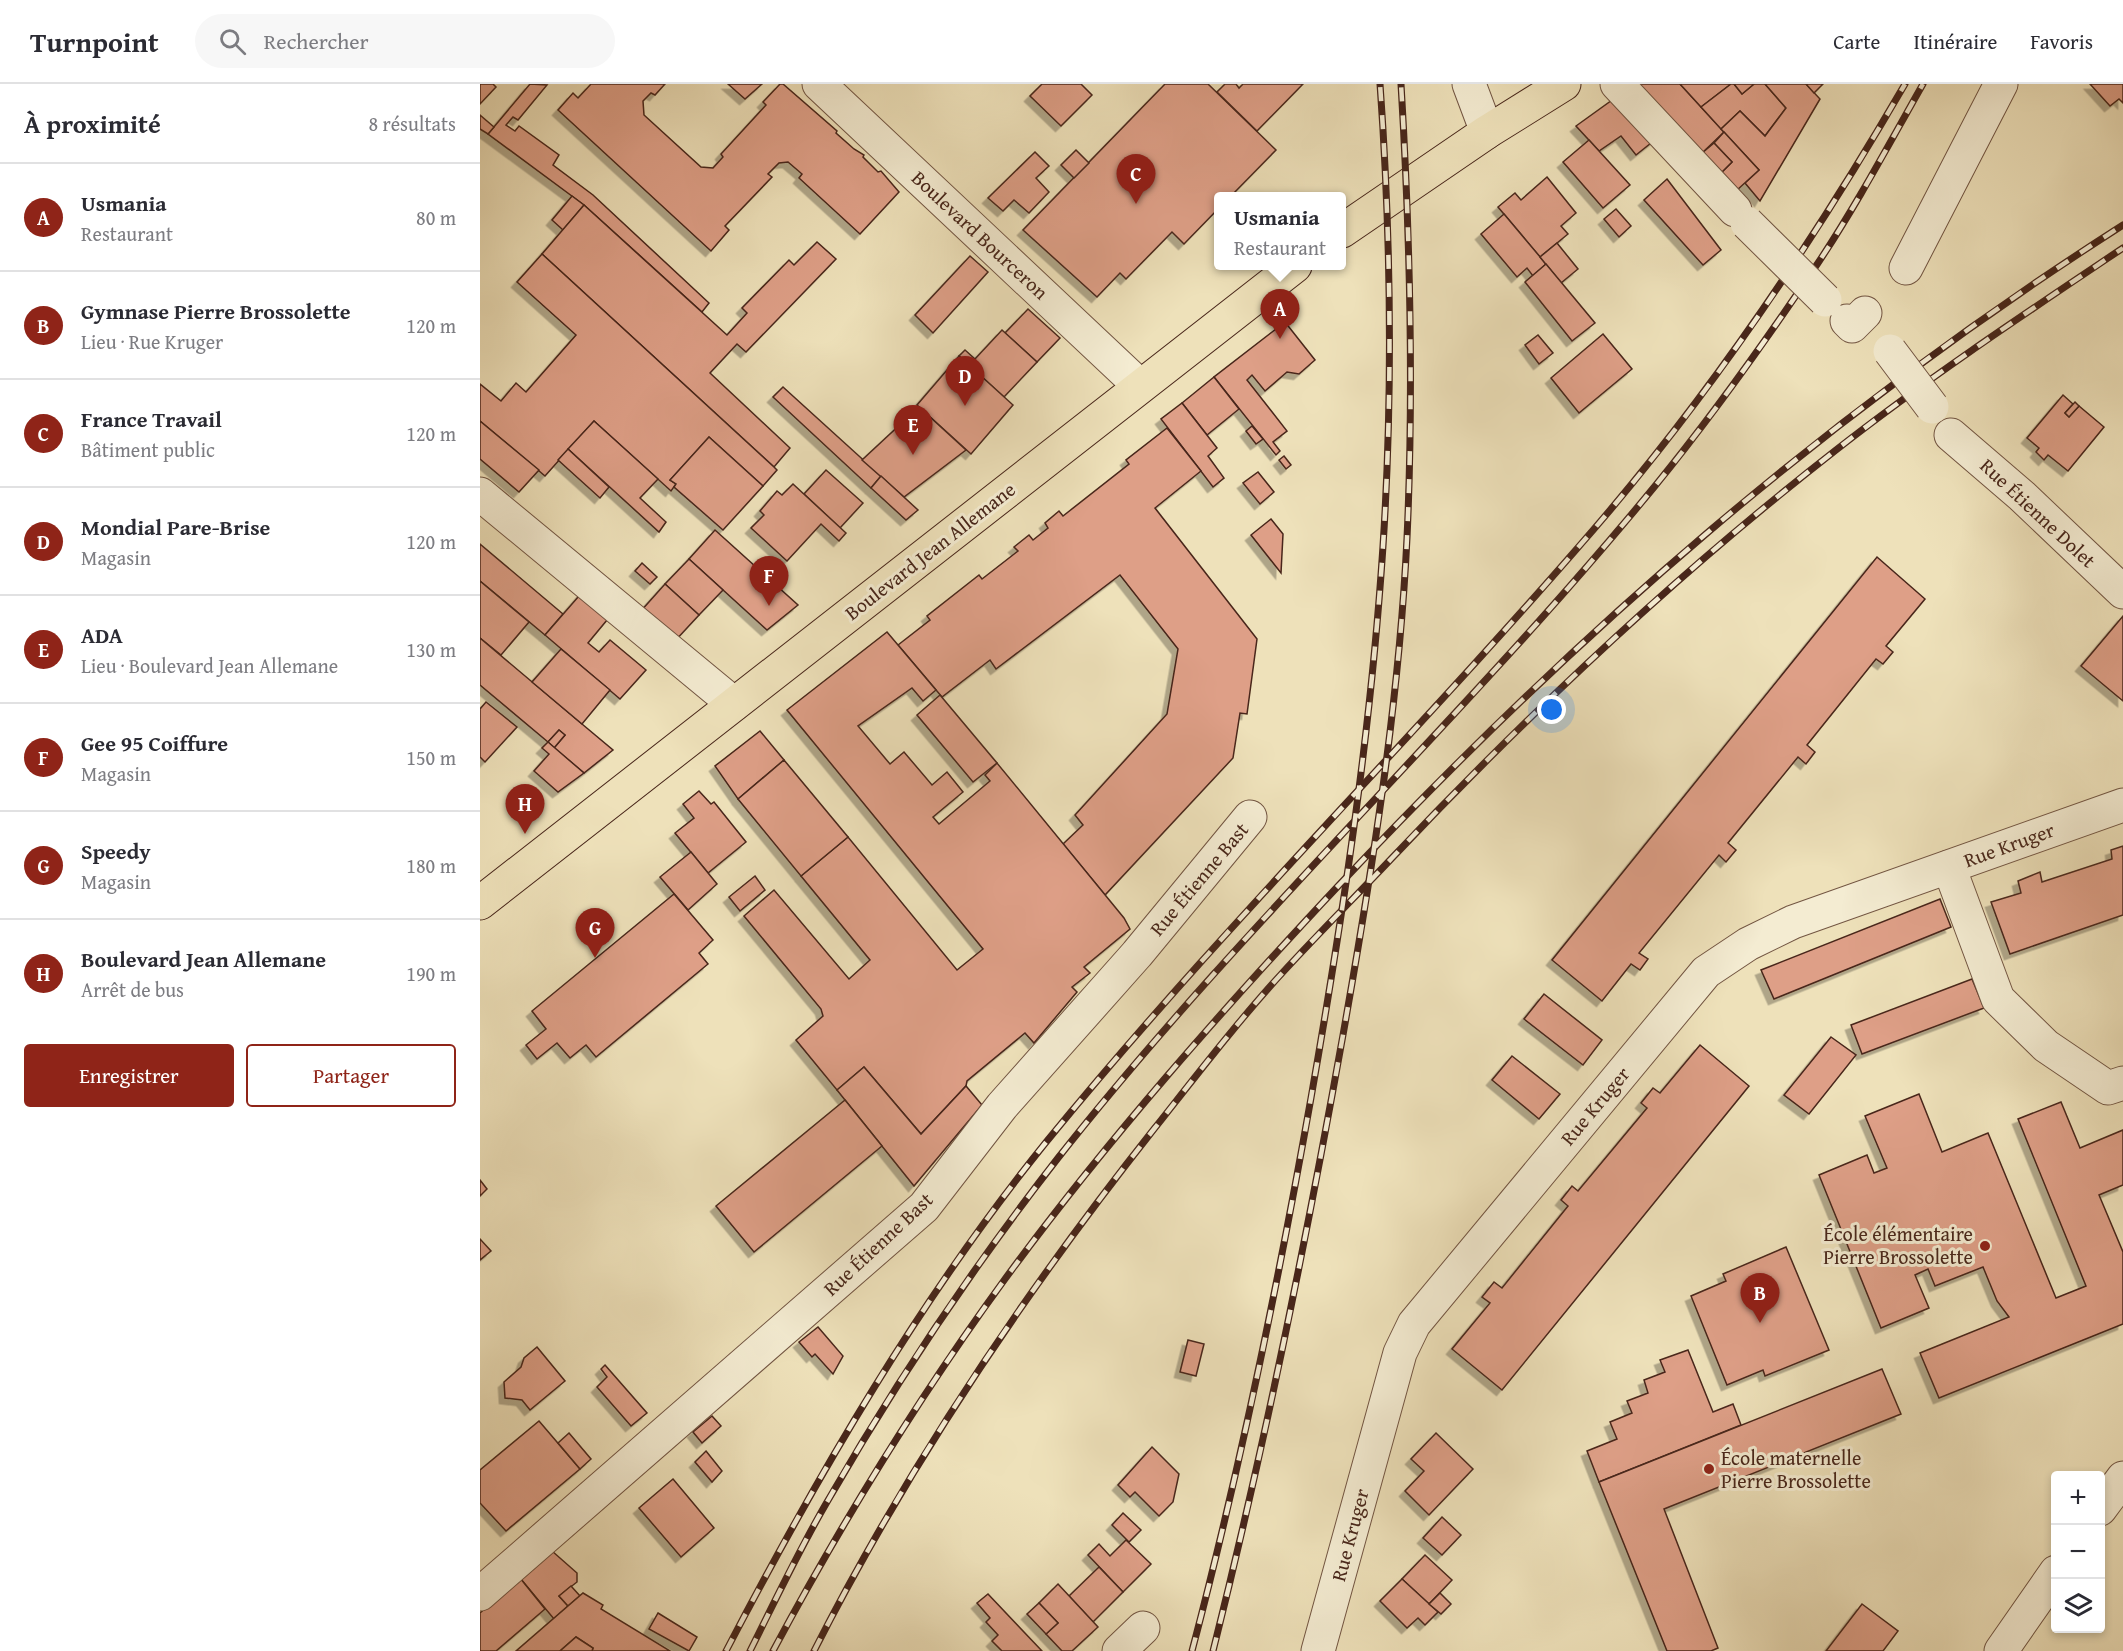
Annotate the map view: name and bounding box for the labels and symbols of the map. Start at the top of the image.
pin: C [1116,154,1156,204]
street label: Boulevard Bourceron [906,164,1055,306]
pin: A [1260,290,1300,339]
pin: D [946,356,984,406]
pin: E [894,406,932,455]
street label: Rue Étienne Dolet [1974,451,2103,574]
street label: Boulevard Jean Allemane [838,475,1021,627]
pin: F [750,556,788,606]
your location [1537,695,1566,724]
pin: H [506,784,544,834]
street label: Rue Kruger [1959,815,2058,874]
street label: Rue Étienne Bast [1142,816,1255,942]
pin: G [576,908,614,958]
street label: Rue Kruger [1553,1060,1636,1151]
street label: Rue Étienne Bast [816,1185,939,1302]
place label: École élémentaire Pierre Brossolette [1823,1219,1973,1271]
marker: École élémentaire Pierre Brossolette [1978,1239,1992,1253]
pin: B [1740,1274,1780,1323]
place label: École maternelle Pierre Brossolette [1721,1443,1871,1495]
marker: École maternelle Pierre Brossolette [1702,1462,1716,1476]
street label: Rue Kruger [1323,1485,1376,1584]

